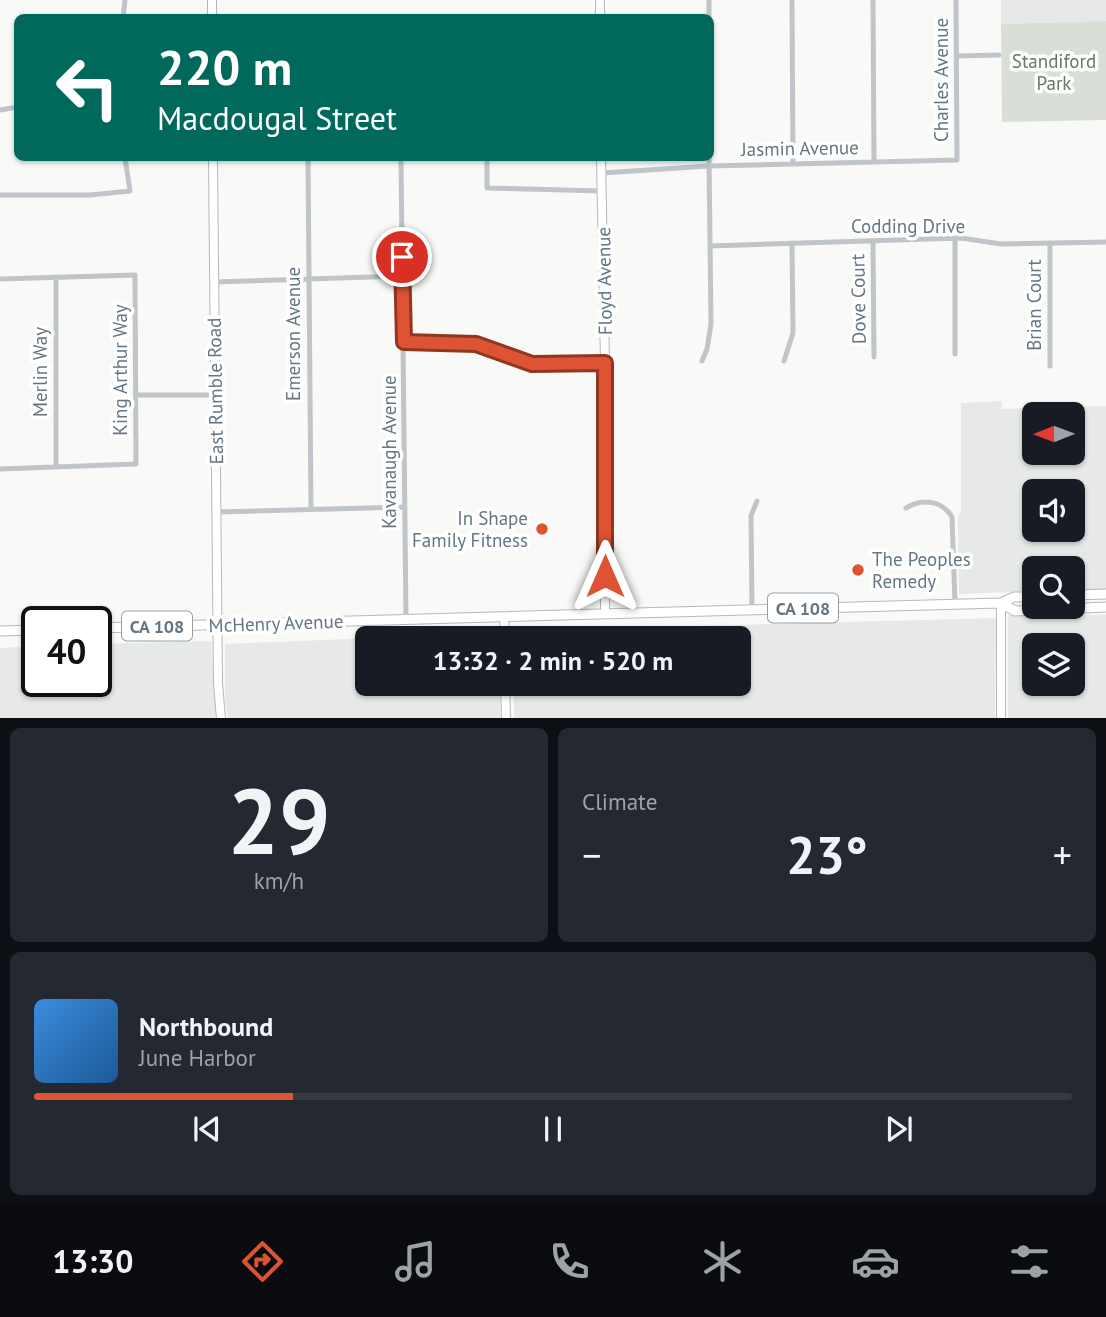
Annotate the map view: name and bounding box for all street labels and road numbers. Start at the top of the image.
street label: Charles Avenue [929,18,953,142]
street label: Jasmin Avenue [740,135,859,161]
street label: Codding Drive [851,214,965,238]
street label: Floyd Avenue [591,227,617,335]
street label: Dove Court [845,253,871,344]
street label: Brian Court [1022,259,1046,351]
street label: Emerson Avenue [281,267,305,401]
street label: King Arthur Way [108,304,132,436]
street label: East Rumble Road [202,317,228,465]
street label: Merlin Way [28,327,52,417]
street label: Kavanaugh Avenue [377,375,401,529]
road number: CA 108 [768,594,838,622]
street label: McHenry Avenue [208,609,344,637]
road number: CA 108 [122,612,192,640]

